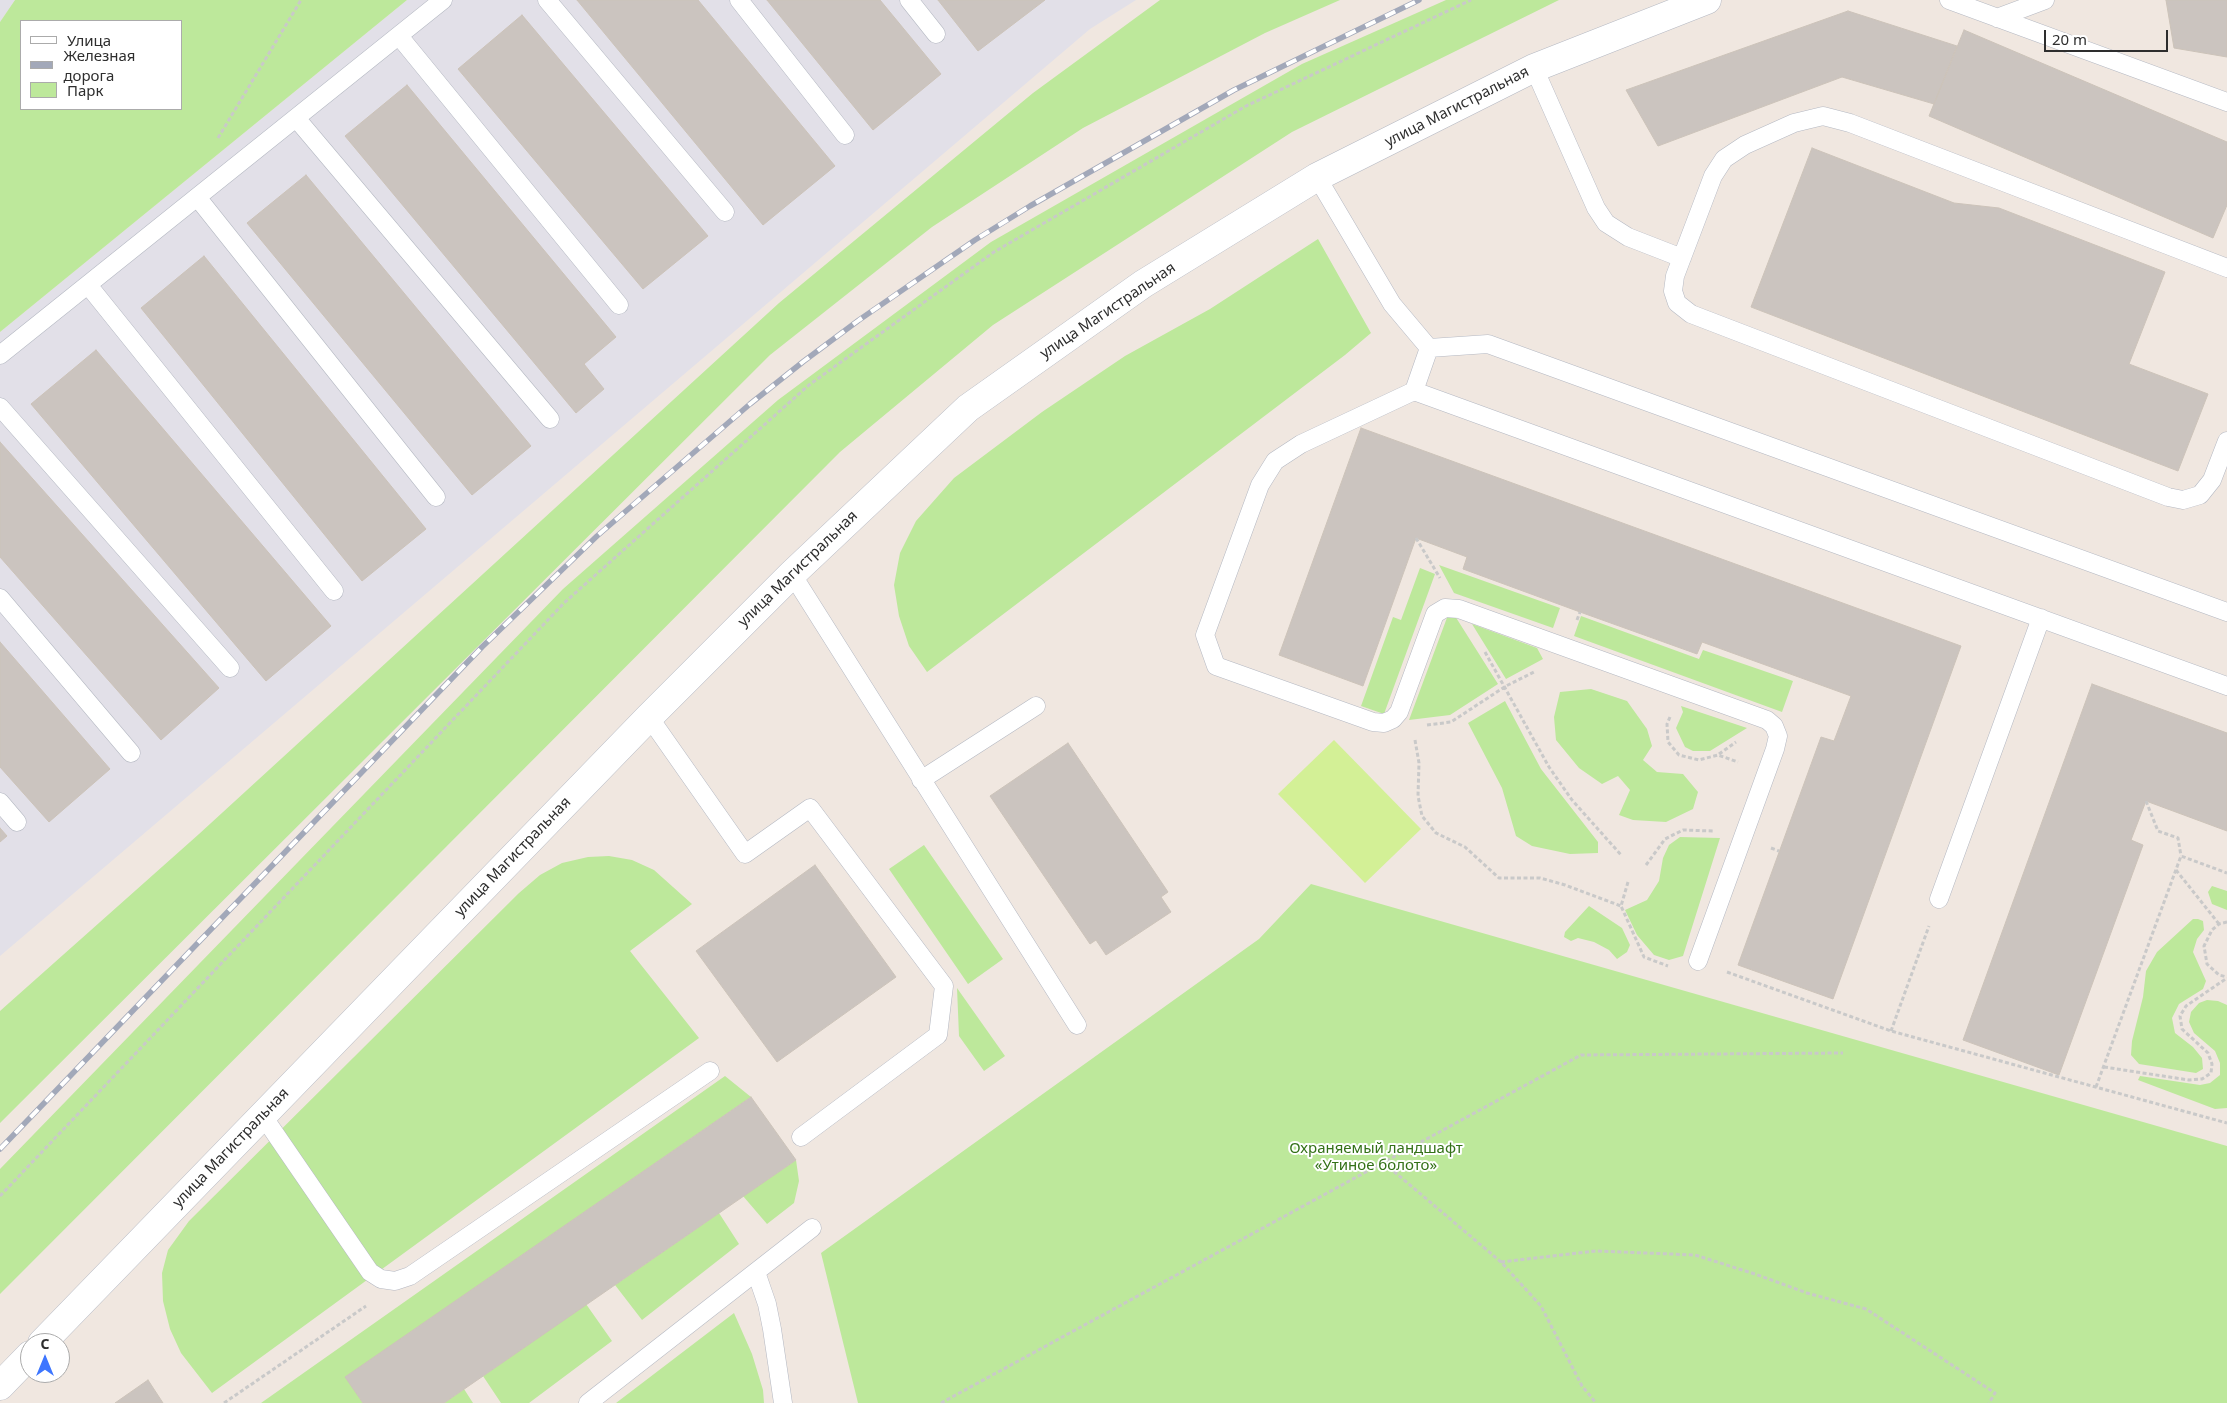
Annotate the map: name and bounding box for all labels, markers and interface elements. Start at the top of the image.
legend [20,20,182,110]
scale bar [2047,20,2171,52]
text: 20 m [2052,29,2087,49]
text: Улица [67,30,111,50]
text: Железная дорога [63,45,136,85]
street label: улица Магистральная [1382,63,1532,151]
text: Парк [67,80,103,100]
street label: улица Магистральная [1037,259,1179,363]
street label: улица Магистральная [734,507,862,631]
street label: улица Магистральная [451,793,575,921]
street label: улица Магистральная [169,1084,293,1212]
park label: Охраняемый ландшафт «Утиное болото» [1289,1140,1463,1175]
north arrow [20,1333,70,1383]
text: С [40,1334,50,1353]

